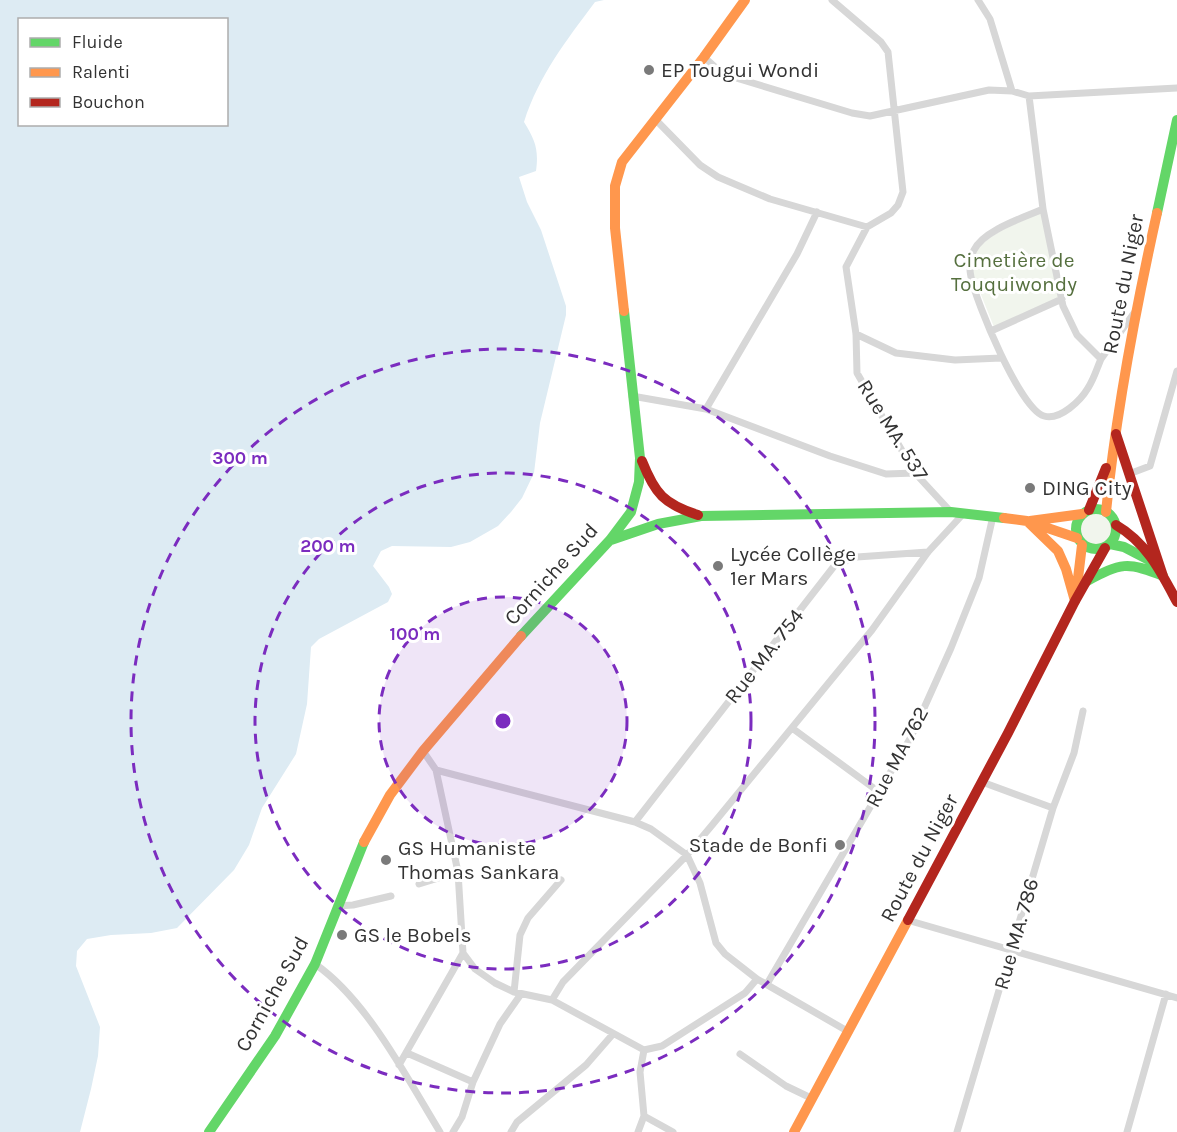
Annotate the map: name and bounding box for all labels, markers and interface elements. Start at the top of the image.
legend [18,18,228,126]
text: Fluide [72,31,123,53]
place label: EP Tougui Wondi [661,58,819,82]
text: Ralenti [72,61,130,83]
marker: EP Tougui Wondi [642,63,656,77]
text: Bouchon [72,91,145,113]
street label: Route du Niger [1098,212,1148,356]
park label: Cimetière de Touquiwondy [951,248,1077,296]
street label: Rue MA. 537 [853,375,933,485]
text: 300 m [212,447,268,469]
place label: DING City [1042,476,1132,500]
marker: DING City [1023,481,1037,495]
street label: Corniche Sud [499,518,603,630]
text: 200 m [300,535,356,557]
place label: Lycée Collège 1er Mars [730,542,856,590]
marker: Lycée Collège 1er Mars [711,559,725,573]
street label: Rue MA. 754 [720,604,809,708]
text: 100 m [390,623,440,645]
street label: Rue MA 762 [861,703,933,811]
centre of rings [493,711,513,731]
street label: Route du Niger [875,789,963,926]
place label: Stade de Bonfi [689,833,828,857]
place label: GS Humaniste Thomas Sankara [398,836,559,884]
marker: Stade de Bonfi [833,838,847,852]
marker: GS Humaniste Thomas Sankara [379,853,393,867]
street label: Rue MA. 786 [989,876,1043,992]
place label: GS le Bobels [354,923,472,947]
marker: GS le Bobels [335,928,349,942]
street label: Corniche Sud [230,932,314,1056]

